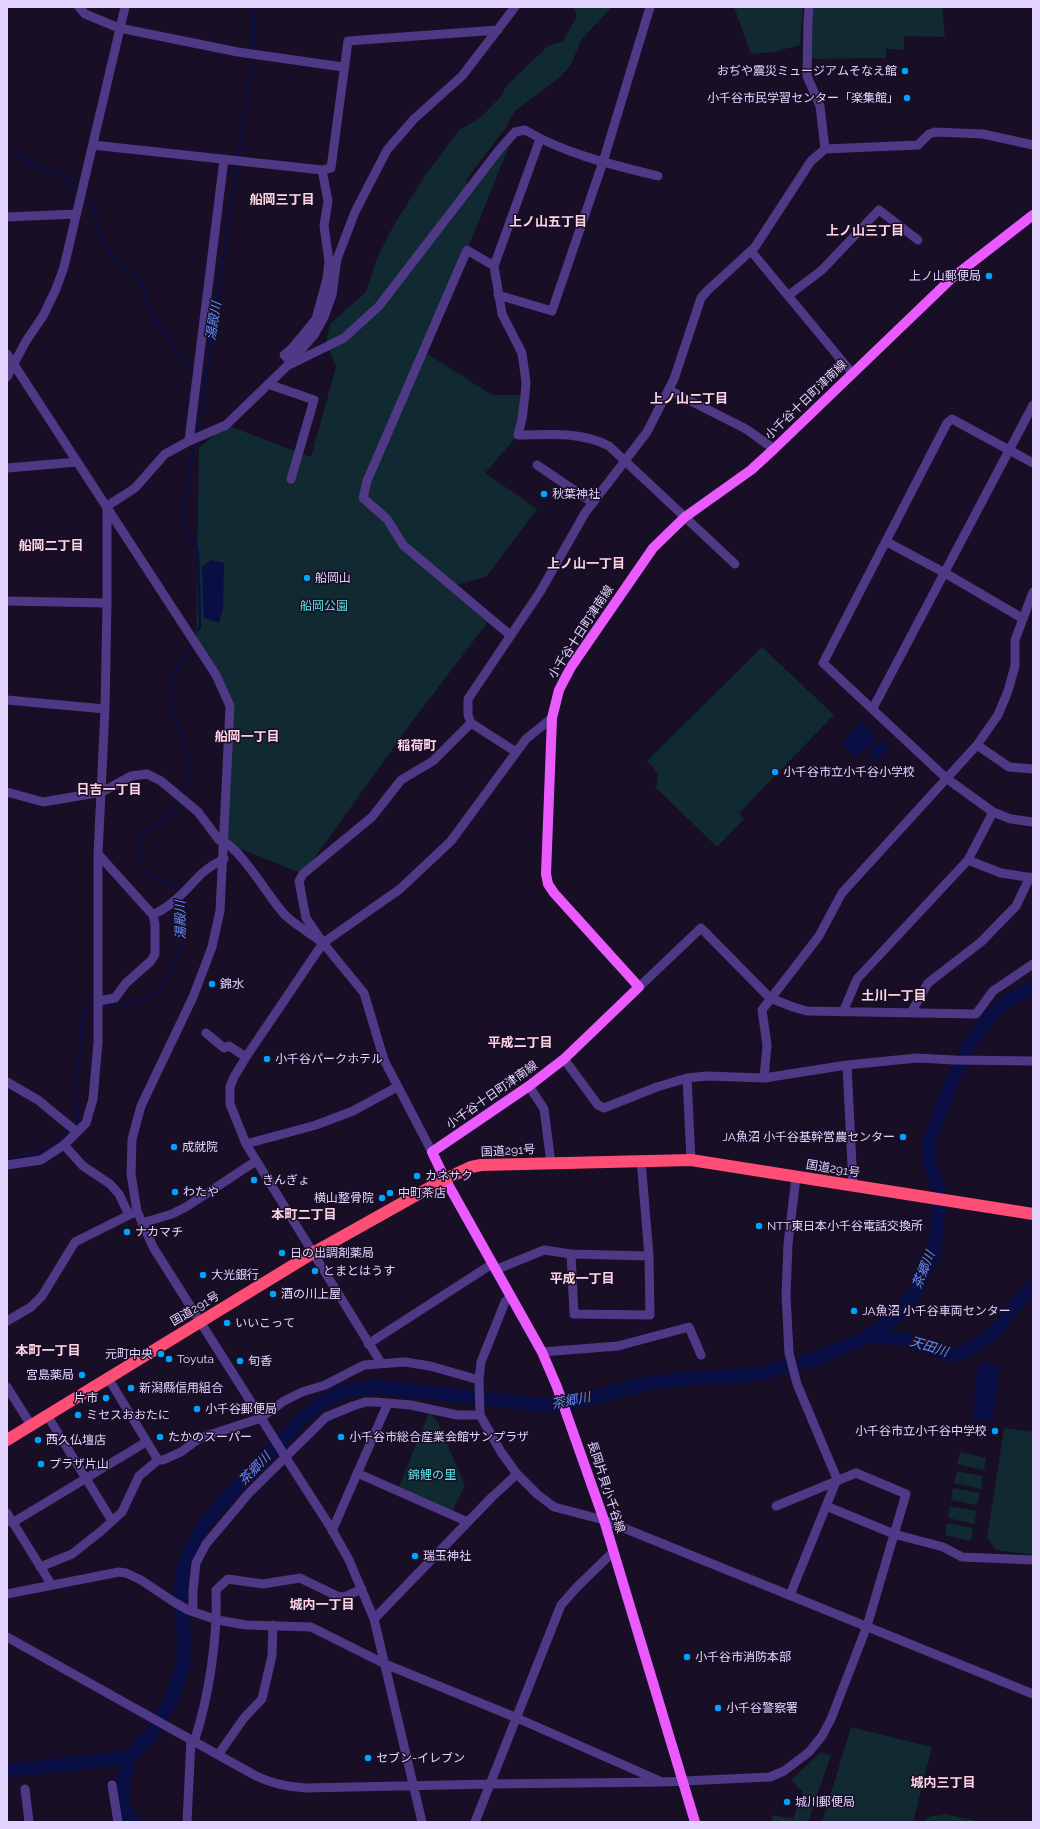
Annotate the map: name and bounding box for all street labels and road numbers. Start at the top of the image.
street label: 小千谷十日町津南線 [762,357,850,443]
street label: 小千谷十日町津南線 [546,583,616,681]
street label: 小千谷十日町津南線 [444,1058,540,1132]
street label: 国道291号 [480,1142,536,1160]
street label: 国道291号 [805,1158,861,1180]
street label: 国道291号 [168,1289,222,1329]
street label: 長岡片貝小千谷線 [584,1439,628,1535]

